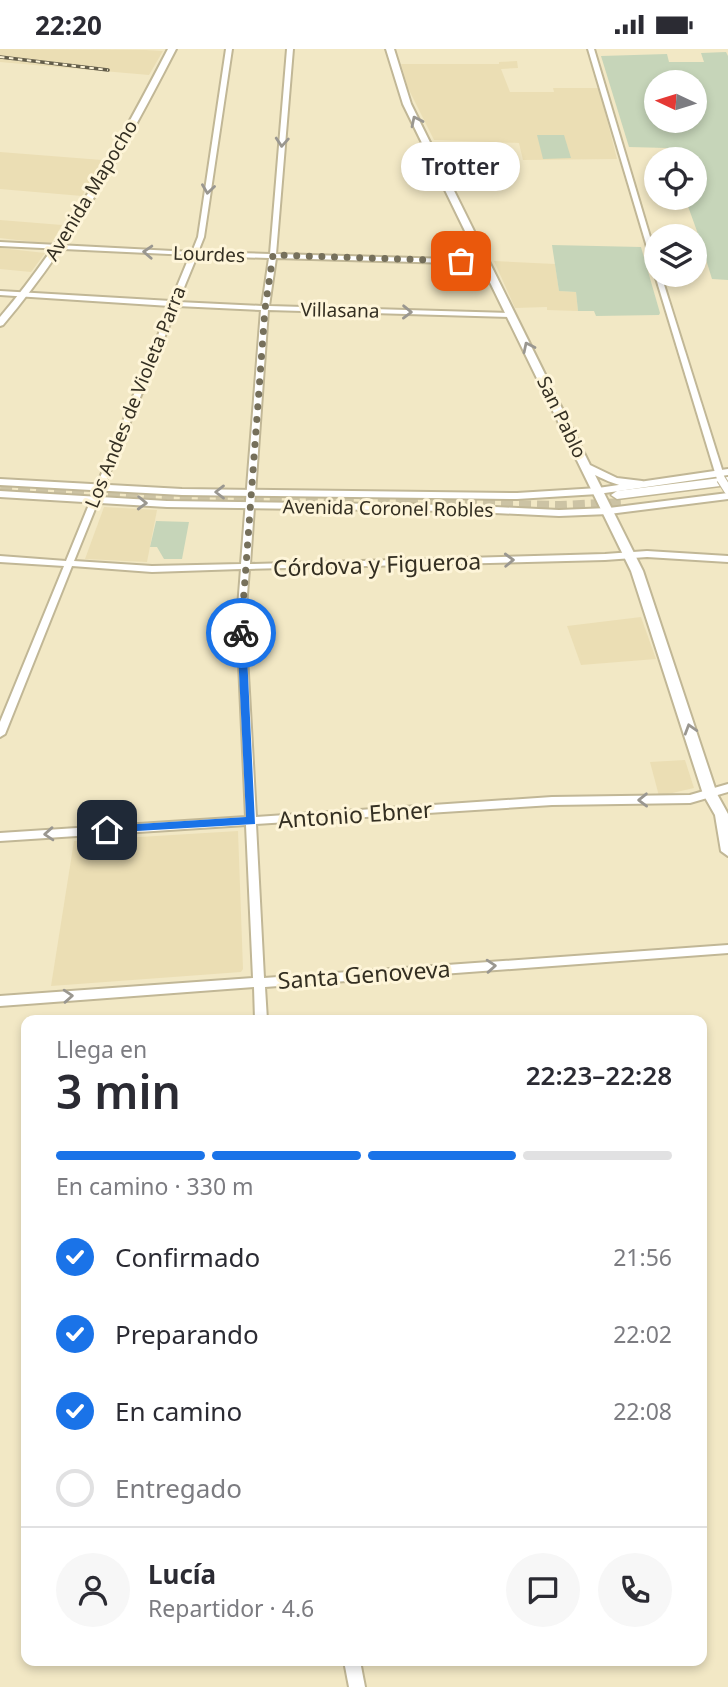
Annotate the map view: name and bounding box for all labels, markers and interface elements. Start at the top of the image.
text: 22:20 [35,7,102,43]
north arrow [644,70,707,133]
map controls [644,70,707,287]
street label: Avenida Mapocho [39,115,143,265]
one-way arrow [410,116,424,128]
one-way arrow [275,137,290,148]
callout: Trotter [402,142,520,191]
button: locate [644,147,707,210]
text: Trotter [422,150,499,182]
one-way arrow [201,183,216,195]
button: layers [644,224,707,287]
pin [431,231,491,291]
street label: Lourdes [172,240,246,268]
icon: bag [442,242,480,280]
one-way arrow [142,244,153,259]
street label: Los Andes de Violeta Parra [79,282,191,512]
street label: Villasana [300,296,380,324]
one-way arrow [402,304,413,320]
one-way arrow [522,342,536,354]
street label: San Pablo [531,372,593,462]
one-way arrow [215,484,225,500]
street label: Avenida Coronel Robles [282,493,494,523]
one-way arrow [136,496,147,511]
street label: Córdova y Figueroa [272,544,482,584]
one-way arrow [504,552,515,567]
courier [206,598,276,668]
icon: bike [222,614,260,652]
one-way arrow [684,724,698,736]
one-way arrow [637,792,648,808]
street label: Antonio Ebner [277,793,434,835]
pin [77,800,137,860]
icon: home [88,811,126,849]
one-way arrow [43,826,54,841]
street label: Santa Genoveva [277,952,451,996]
one-way arrow [485,958,496,973]
one-way arrow [63,988,74,1003]
text: Llega en [56,1033,147,1065]
text: 22:23–22:28 [526,1057,672,1093]
text: 3 min [56,1060,181,1122]
text: En camino · 330 m [56,1170,254,1202]
icon: check [56,1238,94,1276]
text: Confirmado [115,1239,260,1275]
text: 21:56 [613,1241,672,1273]
icon: check [56,1315,94,1353]
text: Preparando [115,1316,259,1352]
text: 22:02 [613,1318,672,1350]
icon: check [56,1392,94,1430]
text: En camino [115,1393,242,1429]
text: 22:08 [613,1395,672,1427]
text: Entregado [115,1470,242,1506]
button: person [56,1553,130,1627]
button: chat [506,1553,580,1627]
button: phone [598,1553,672,1627]
text: Lucía [148,1556,216,1592]
text: Repartidor · 4.6 [148,1592,314,1624]

